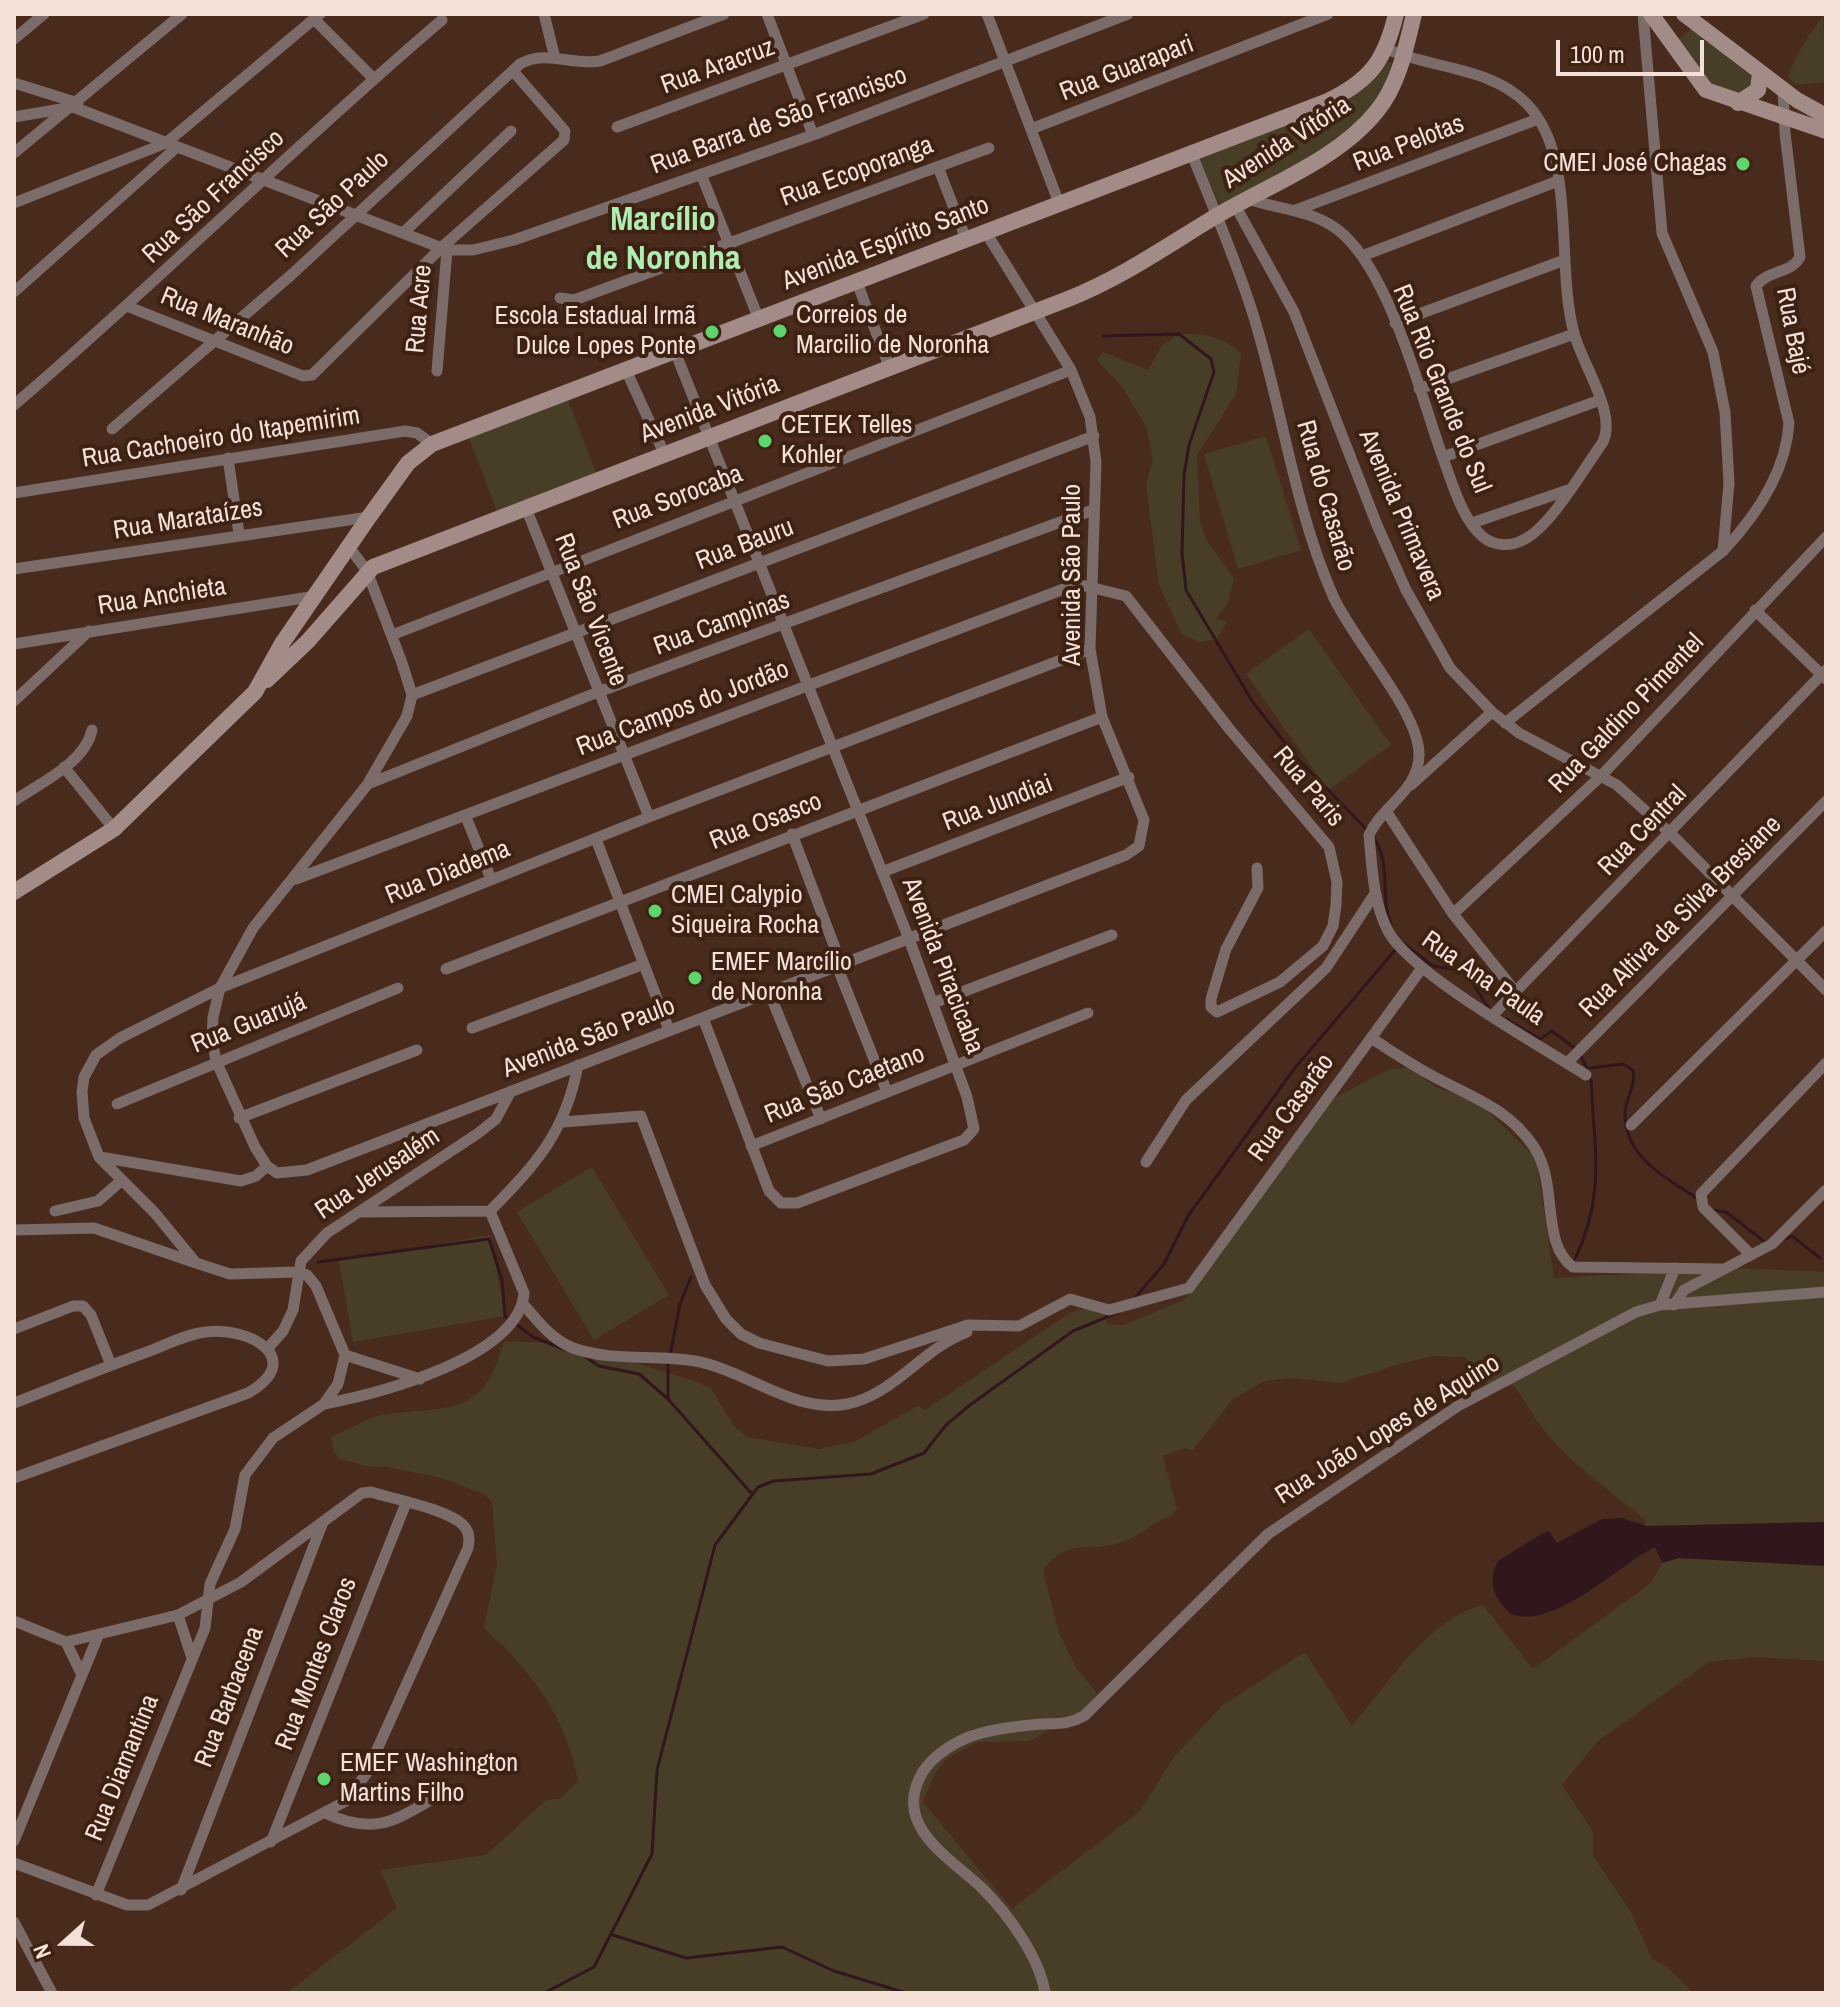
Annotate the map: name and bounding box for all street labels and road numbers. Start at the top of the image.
street label: Rua Guarapari [1056,29,1198,109]
street label: Rua Aracruz [657,32,779,102]
street label: Rua Barra de São Francisco [647,60,911,182]
street label: Avenida Vitória [1217,90,1357,196]
street label: Rua Pelotas [1349,109,1469,179]
street label: Rua São Francisco [137,123,291,271]
street label: Rua Ecoporanga [776,130,938,214]
street label: Rua São Paulo [270,145,396,265]
street label: Avenida Espírito Santo [778,190,994,298]
street label: Rua Acre [401,263,439,355]
street label: Rua Rio Grande do Sul [1385,280,1497,498]
street label: Rua Maranhão [156,281,298,363]
street label: Rua Bajé [1768,285,1816,377]
street label: Avenida Vitória [636,369,784,451]
street label: Rua Cachoeiro do Itapemirim [80,401,362,475]
street label: Rua do Casarão [1289,417,1361,575]
street label: Avenida Primavera [1351,425,1451,605]
street label: Rua Sorocaba [609,459,747,537]
street label: Avenida São Paulo [1057,484,1089,666]
street label: Rua Marataízes [111,493,265,547]
street label: Rua Bauru [692,512,798,578]
street label: Rua São Vicente [547,529,633,691]
street label: Rua Anchieta [96,571,228,623]
street label: Rua Campinas [650,585,794,663]
street label: Rua Galdino Pimentel [1543,628,1711,800]
street label: Rua Campos do Jordão [572,654,794,764]
street label: Rua Paris [1266,741,1350,833]
street label: Rua Jundiai [939,769,1057,839]
street label: Rua Central [1592,779,1694,883]
street label: Rua Osasco [706,786,826,858]
street label: Rua Altiva da Silva Bresiane [1574,810,1788,1024]
street label: Rua Diadema [381,834,515,912]
street label: Avenida Piracicaba [894,874,990,1058]
street label: Rua Ana Paula [1415,925,1551,1033]
street label: Rua Guarujá [187,987,311,1061]
street label: Avenida São Paulo [498,991,680,1085]
street label: Rua São Caetano [761,1039,929,1131]
street label: Rua Casarão [1242,1048,1342,1168]
street label: Rua Jerusalém [310,1121,446,1227]
street label: Rua João Lopes de Aquino [1270,1348,1506,1512]
street label: Rua Montes Claros [270,1573,364,1755]
street label: Rua Barbacena [189,1622,271,1772]
street label: Rua Diamantina [79,1690,167,1846]

